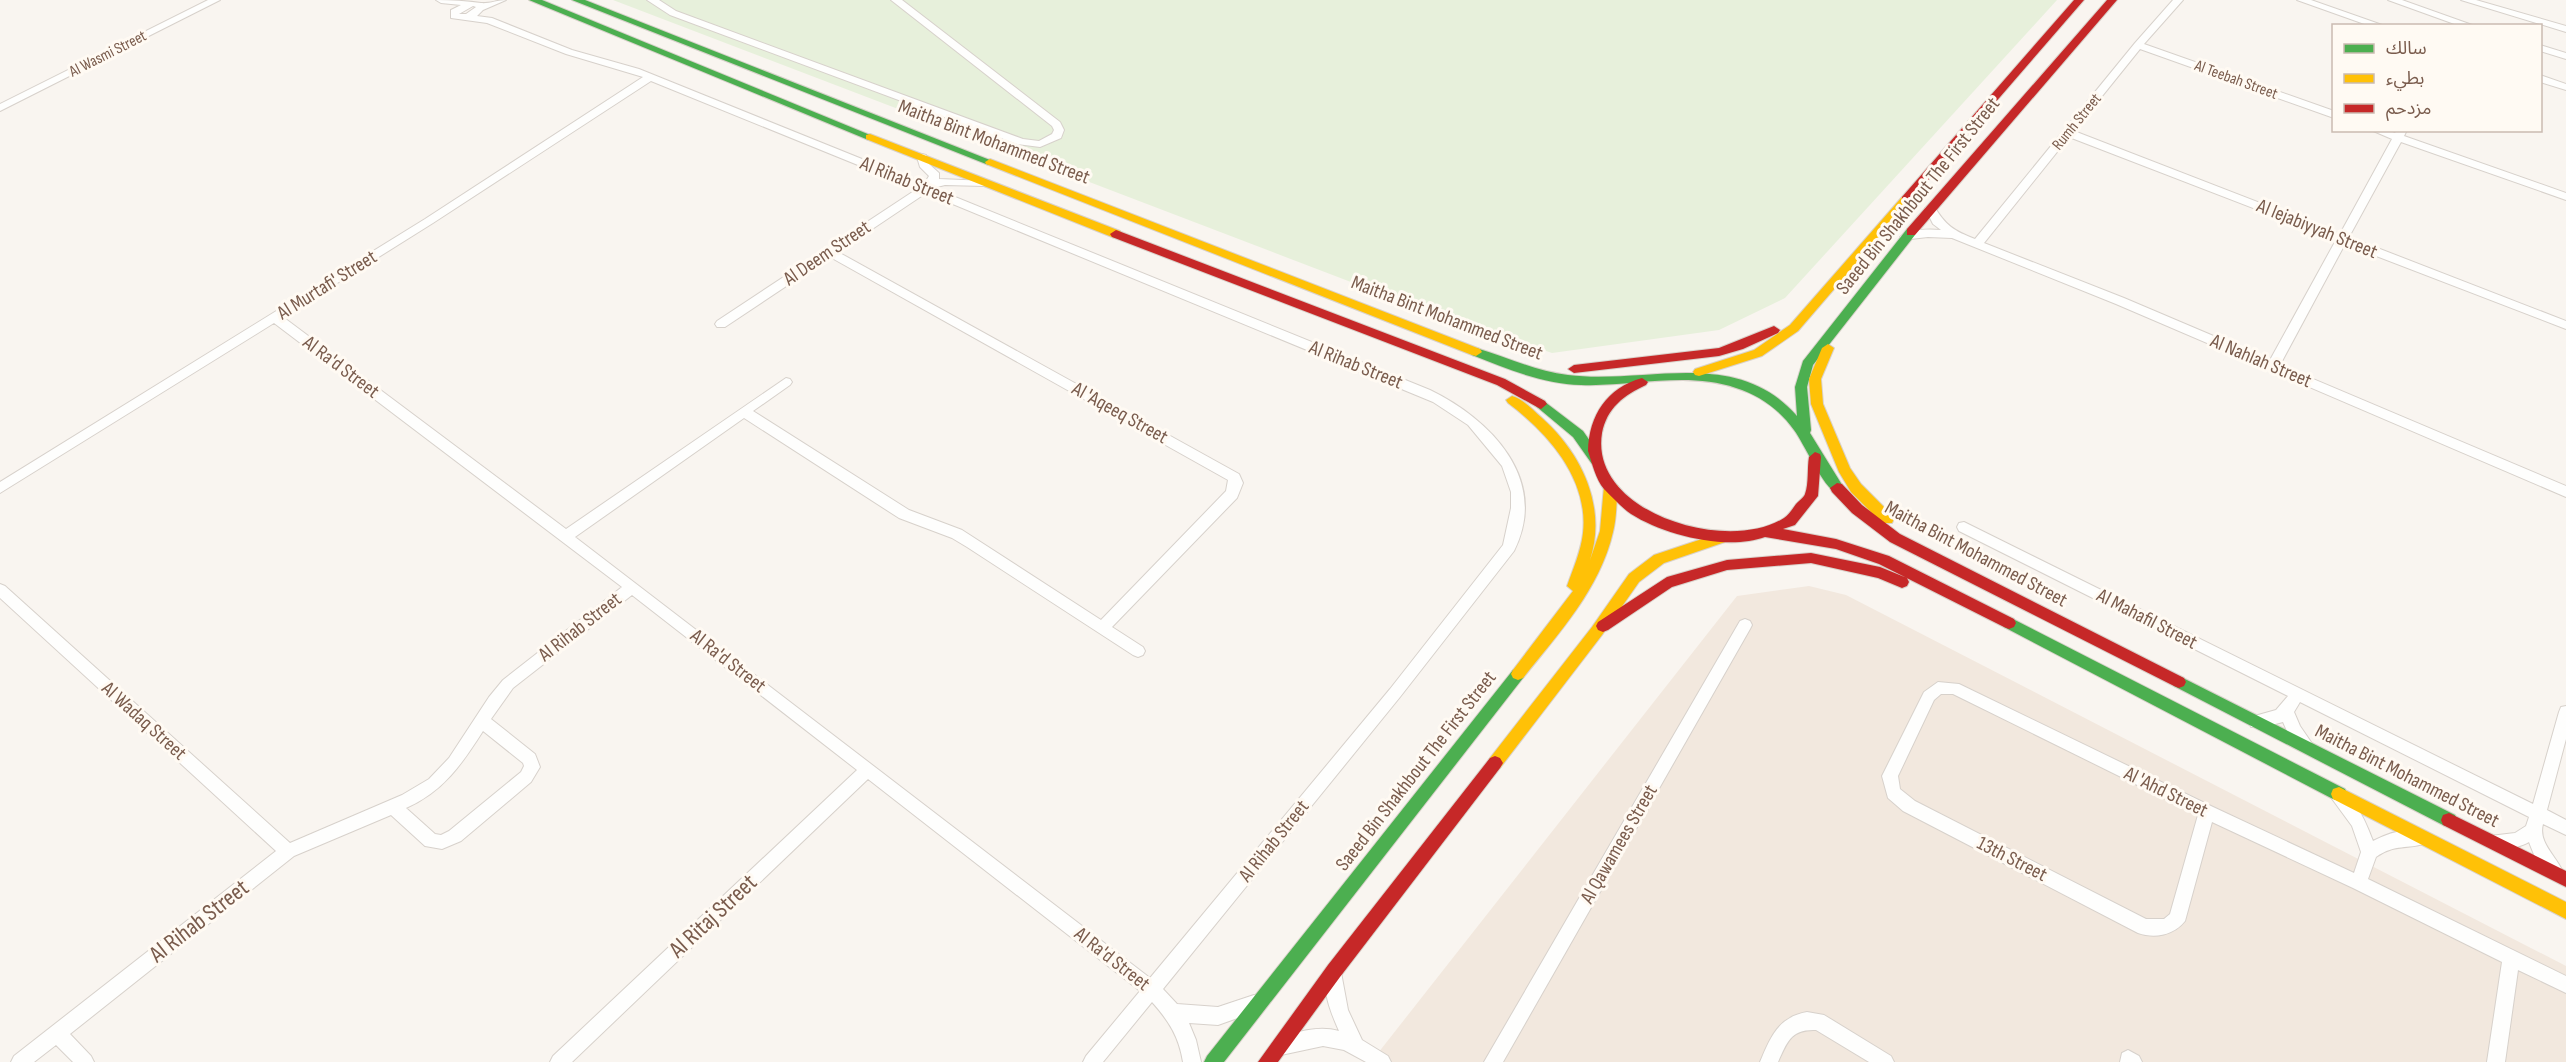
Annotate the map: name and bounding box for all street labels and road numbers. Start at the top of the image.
street label: Al Wasmi Street [65,26,150,82]
street label: Al Teebah Street [2191,56,2280,104]
street label: Rumh Street [2048,90,2106,154]
street label: Saeed Bin Shakhbout The First Street [1831,93,2005,299]
street label: Maitha Bint Mohammed Street [895,94,1093,190]
street label: Al Rihab Street [856,151,957,211]
street label: Al Iejabiyyah Street [2252,194,2381,264]
street label: Al Deem Street [778,215,875,291]
street label: Al Murtafi' Street [272,245,381,326]
street label: Maitha Bint Mohammed Street [1348,270,1546,366]
street label: Al Nahlah Street [2206,329,2315,393]
street label: Al Ra'd Street [297,330,384,403]
street label: Al Rihab Street [1305,335,1406,395]
street label: Al 'Aqeeq Street [1067,376,1172,449]
street label: Maitha Bint Mohammed Street [1881,496,2071,612]
street label: Al Mahafil Street [2092,583,2201,655]
street label: Al Rihab Street [533,587,626,667]
street label: Al Ra'd Street [685,623,771,698]
street label: Saeed Bin Shakhbout The First Street [1331,666,1501,876]
street label: Al Wadaq Street [96,676,191,765]
street label: Maitha Bint Mohammed Street [2311,719,2503,833]
street label: Al 'Ahd Street [2119,761,2212,823]
street label: Al Qawamees Street [1575,780,1663,909]
street label: Al Rihab Street [1233,795,1314,888]
street label: 13th Street [1973,831,2051,887]
street label: Al Ritaj Street [662,868,763,965]
street label: Al Rihab Street [143,873,255,969]
street label: Al Ra'd Street [1069,921,1155,996]

